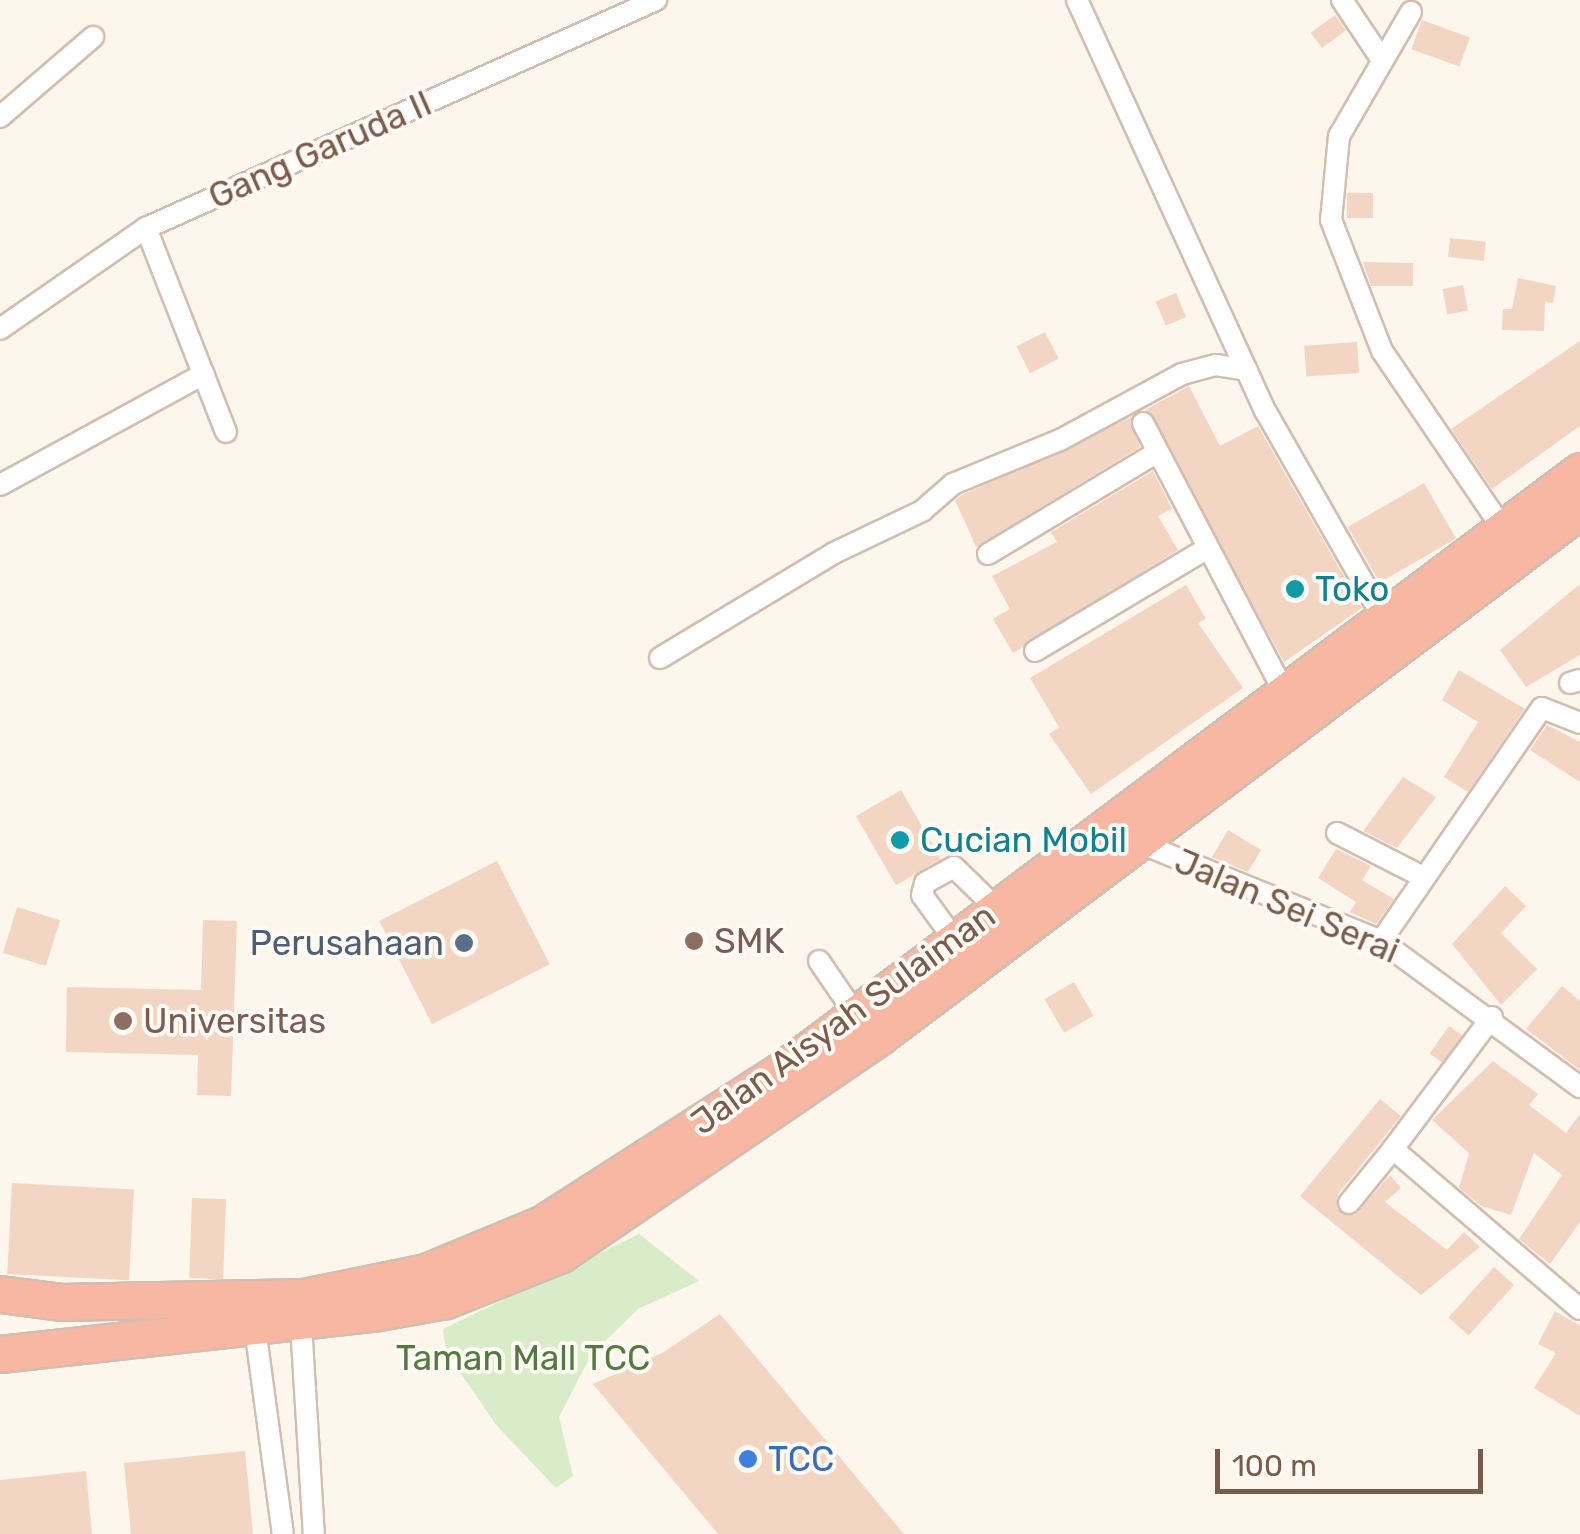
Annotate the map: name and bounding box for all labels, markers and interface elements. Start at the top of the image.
street label: Gang Garuda II [202,82,438,218]
place label: Toko [1315,568,1389,610]
marker: Toko [1284,578,1306,600]
place label: Cucian Mobil [920,819,1127,861]
marker: Cucian Mobil [889,829,911,851]
street label: Jalan Sei Serai [1169,840,1405,972]
street label: Jalan Aisyah Sulaiman [682,894,1004,1144]
place label: SMK [714,920,785,962]
place label: Perusahaan [249,922,444,964]
marker: SMK [683,930,705,952]
marker: Perusahaan [453,932,475,954]
place label: Universitas [143,1000,326,1042]
marker: Universitas [112,1010,134,1032]
park label: Taman Mall TCC [395,1337,651,1379]
scale bar [1220,1429,1488,1491]
place label: TCC [768,1438,834,1480]
marker: TCC [737,1448,759,1470]
text: 100 m [1232,1448,1317,1484]

